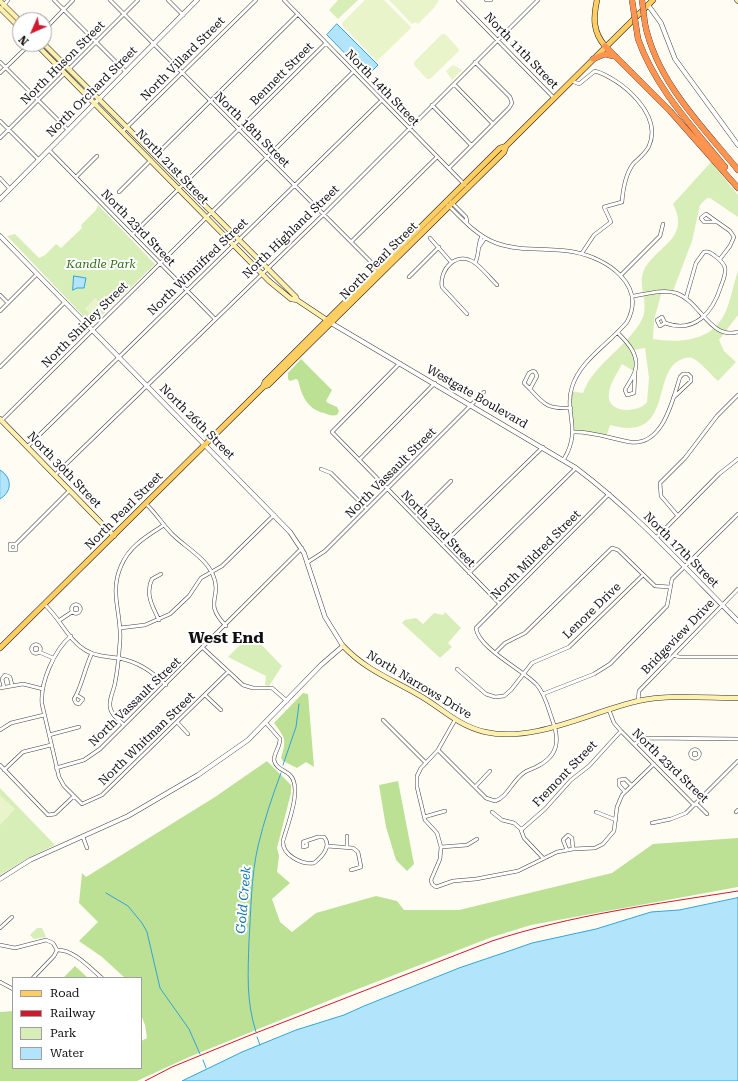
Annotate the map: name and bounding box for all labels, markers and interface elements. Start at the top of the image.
street label: North 11th Street [481,10,561,92]
north arrow [12,12,52,52]
street label: North Villard Street [138,14,228,104]
street label: North Huson Street [18,18,108,108]
street label: Bennett Street [247,39,317,109]
street label: North Orchard Street [44,44,140,140]
street label: North 14th Street [342,47,422,129]
street label: North 18th Street [211,89,293,171]
street label: North 21st Street [133,127,211,207]
street label: North Highland Street [240,182,342,282]
street label: North 23rd Street [98,187,178,269]
street label: North Winnifred Street [145,215,251,319]
street label: North Pearl Street [337,219,421,303]
park label: Kandle Park [66,257,136,271]
street label: North Shirley Street [39,279,131,371]
street label: Westgate Boulevard [424,362,530,432]
street label: North 26th Street [156,381,238,463]
street label: North Vassault Street [343,425,439,521]
street label: North 30th Street [24,429,104,511]
street label: North Pearl Street [82,469,166,553]
street label: North 23rd Street [398,488,478,570]
street label: North Mildred Street [488,507,584,603]
street label: North 17th Street [640,509,722,591]
street label: Lenore Drive [560,580,624,642]
street label: Bridgeview Drive [638,596,718,678]
district label: West End [188,628,264,648]
street label: North Narrows Drive [364,648,474,722]
street label: North Vassault Street [86,654,184,750]
street label: North Whitman Street [96,689,198,789]
street label: North 23rd Street [629,726,711,806]
street label: Fremont Street [530,738,600,810]
water label: Gold Creek [233,866,255,934]
legend [12,977,142,1069]
text: Road [50,986,79,1000]
text: Railway [50,1006,95,1020]
text: Park [50,1026,76,1040]
text: Water [50,1046,84,1060]

